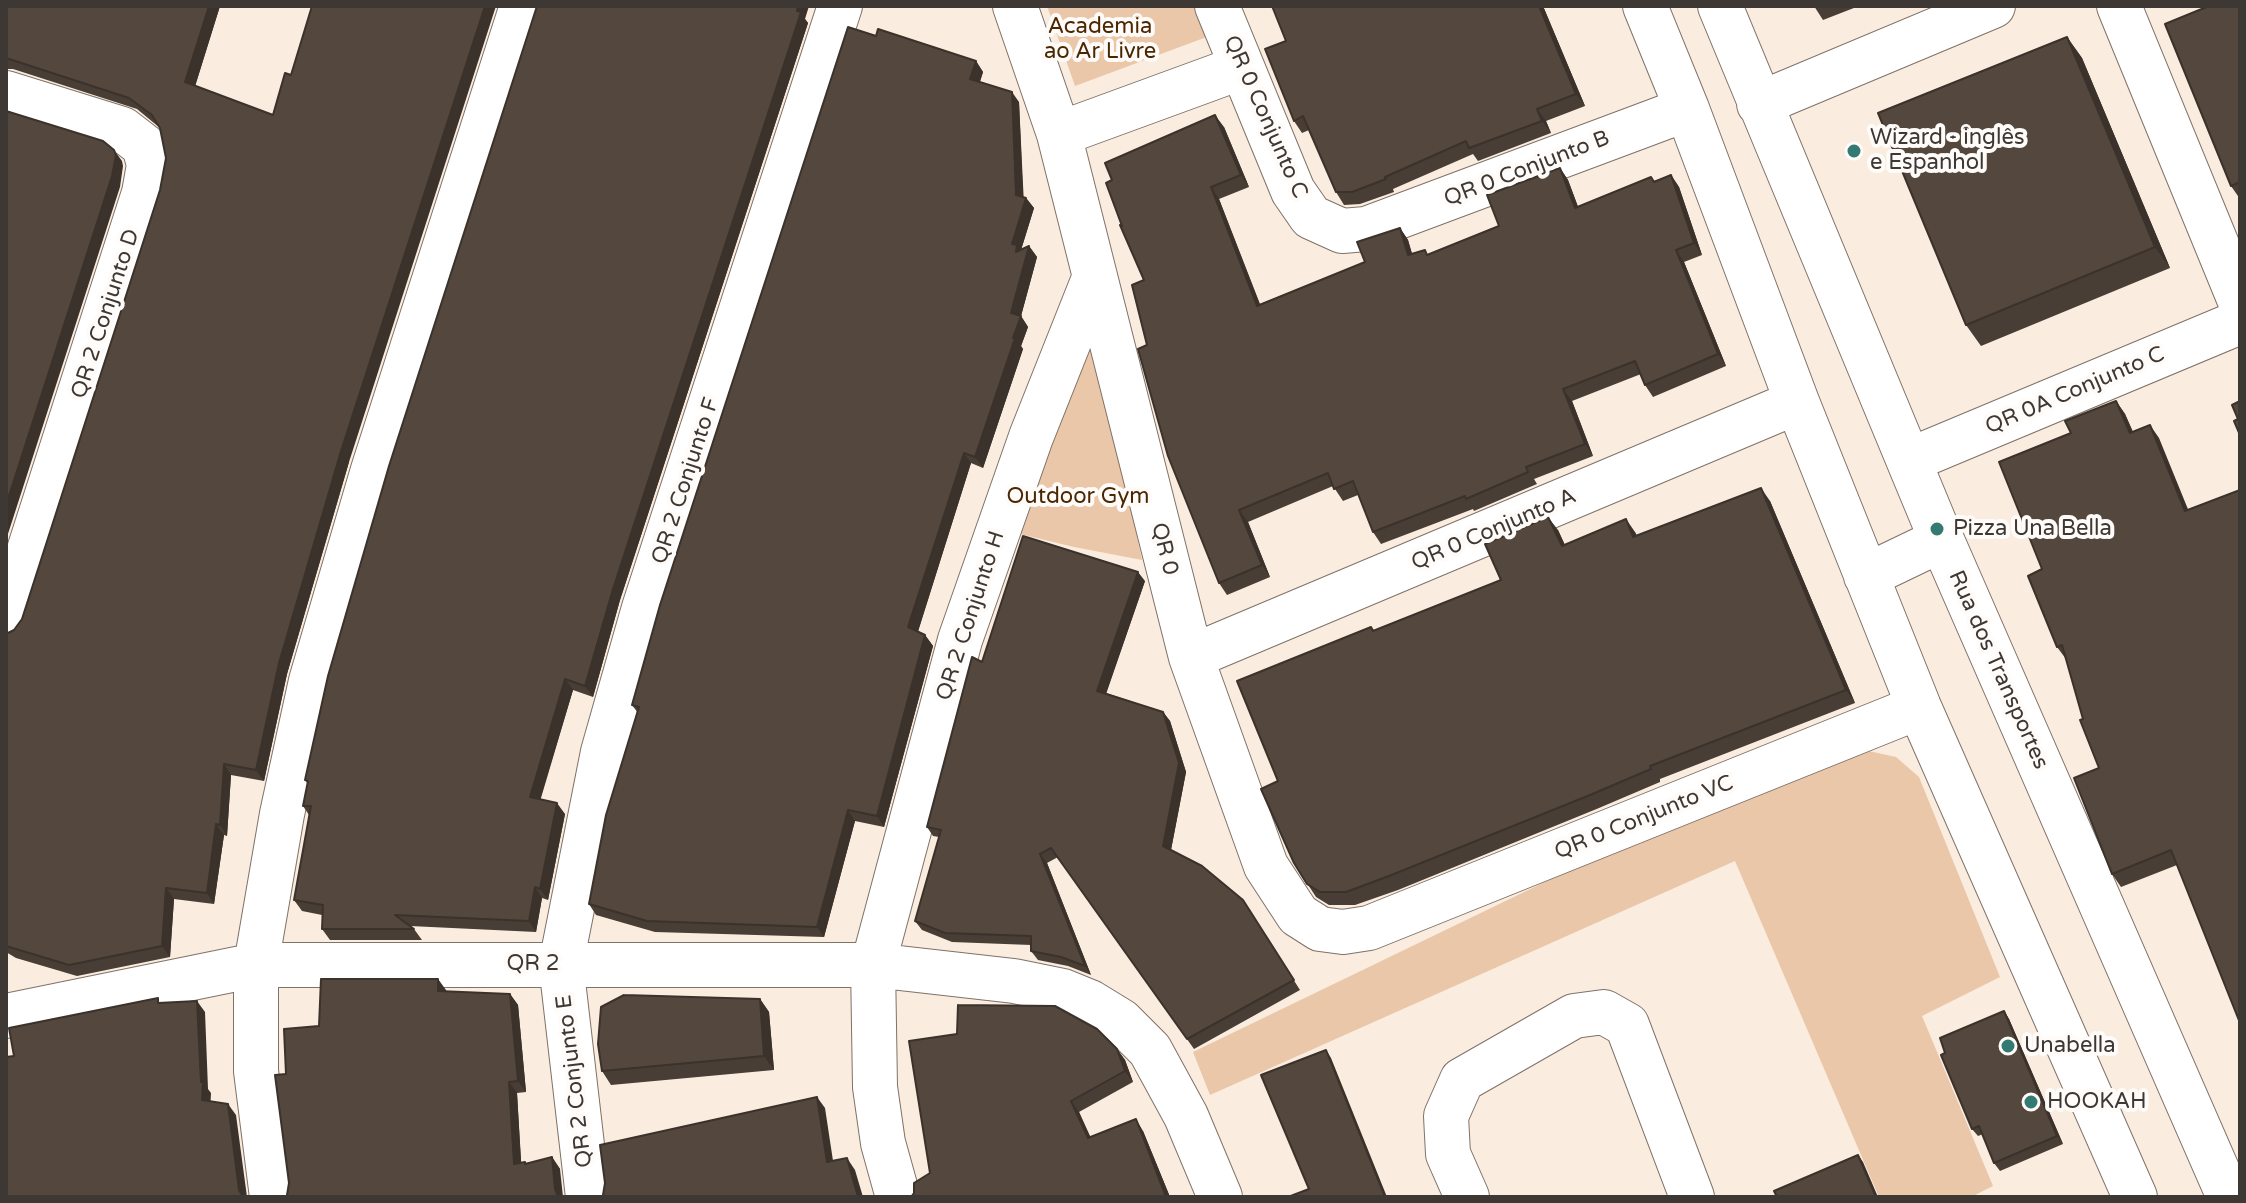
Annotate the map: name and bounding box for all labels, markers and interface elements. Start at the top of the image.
park label: Academia ao Ar Livre [1044,14,1156,66]
street label: QR 0 Conjunto C [1217,32,1313,202]
street label: QR 0 Conjunto B [1440,125,1614,213]
place label: Wizard - inglês e Espanhol [1870,125,2024,176]
marker: Wizard - inglês e Espanhol [1845,142,1863,160]
street label: QR 2 Conjunto D [66,226,146,402]
street label: QR 0A Conjunto C [1982,341,2168,441]
street label: QR 2 Conjunto F [647,394,725,568]
street label: QR 0 Conjunto A [1408,483,1580,577]
park label: Outdoor Gym [1007,484,1149,510]
place label: Pizza Una Bella [1953,516,2112,542]
street label: QR 0 [1145,520,1183,578]
marker: Pizza Una Bella [1928,520,1946,538]
street label: QR 2 Conjunto H [931,528,1011,704]
street label: Rua dos Transportes [1942,567,2054,773]
street label: QR 0 Conjunto VC [1551,770,1737,866]
street label: QR 2 [506,951,560,977]
street label: QR 2 Conjunto E [551,993,599,1169]
place label: Unabella [2024,1033,2116,1059]
marker: Unabella [1999,1037,2017,1055]
place label: HOOKAH [2047,1089,2147,1115]
marker: HOOKAH [2022,1093,2040,1111]

